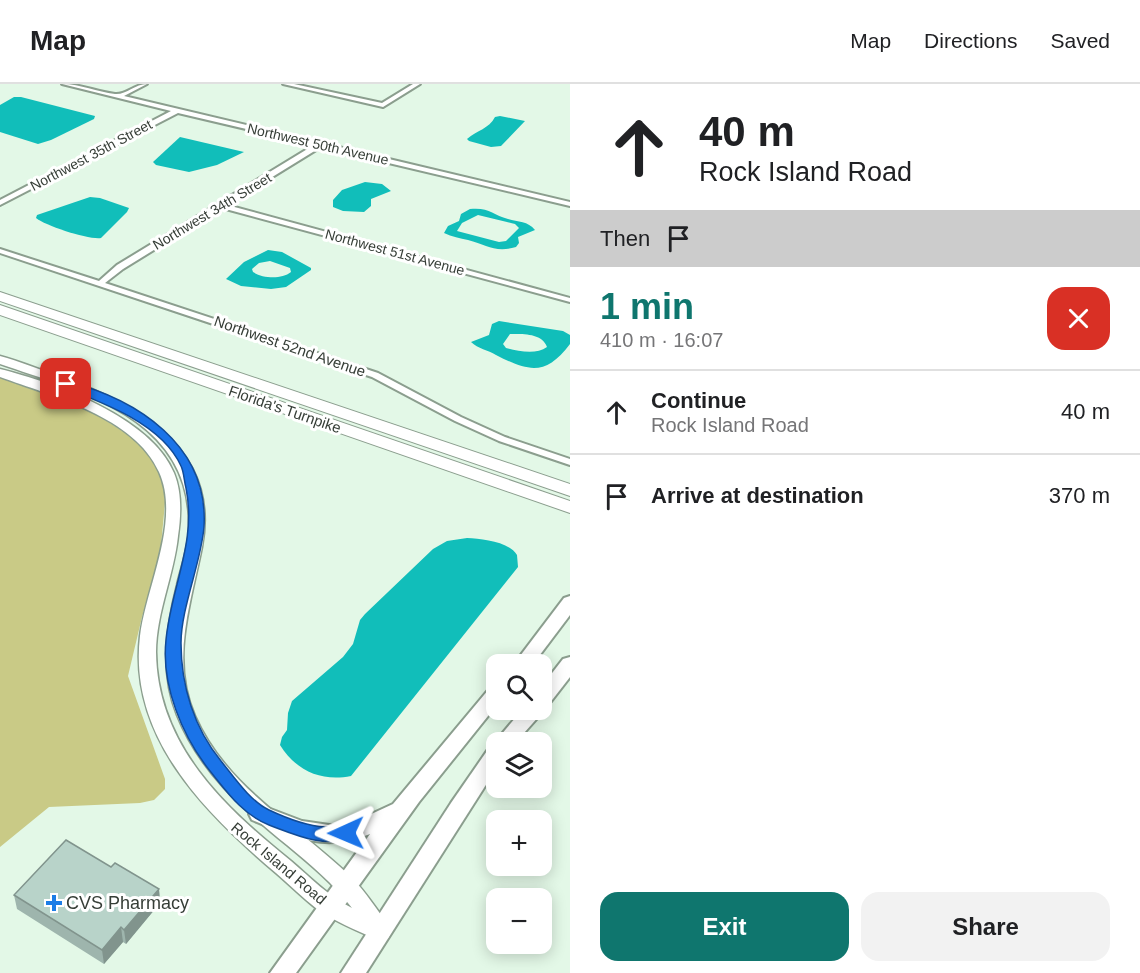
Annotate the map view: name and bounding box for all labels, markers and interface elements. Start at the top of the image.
text: Map [30,25,86,56]
text: Map [850,29,891,52]
text: Directions [924,29,1017,52]
text: Saved [1050,29,1110,52]
icon: ahead [600,108,678,186]
text: 40 m [699,108,795,155]
street label: Northwest 35th Street [27,116,155,194]
street label: Northwest 50th Avenue [246,120,390,168]
text: Rock Island Road [699,157,912,187]
street label: Northwest 34th Street [150,169,274,253]
icon: arrive [662,222,695,255]
street label: Northwest 51st Avenue [324,226,467,278]
text: Then [600,226,650,251]
text: 1 min [600,286,694,327]
button: close [1047,287,1110,350]
street label: Northwest 52nd Avenue [212,312,368,380]
text: 410 m · 16:07 [600,329,723,351]
pin [40,358,91,409]
icon: arrive [49,367,82,400]
street label: Florida's Turnpike [226,382,344,436]
text: Continue [651,388,746,413]
icon: ahead [600,396,633,429]
text: 40 m [1061,399,1110,424]
text: Rock Island Road [651,414,809,436]
icon: arrive [600,480,633,513]
text: Arrive at destination [651,483,864,508]
text: 370 m [1049,483,1110,508]
map controls [486,654,552,954]
button: search [486,654,552,720]
button: layers [486,732,552,798]
position arrow [314,801,378,865]
button: + [486,810,552,876]
street label: Rock Island Road [228,818,330,908]
button: − [486,888,552,954]
button: Exit [600,892,849,961]
button: Share [861,892,1110,961]
place label: CVS Pharmacy [66,893,189,913]
marker: CVS Pharmacy [47,896,61,910]

